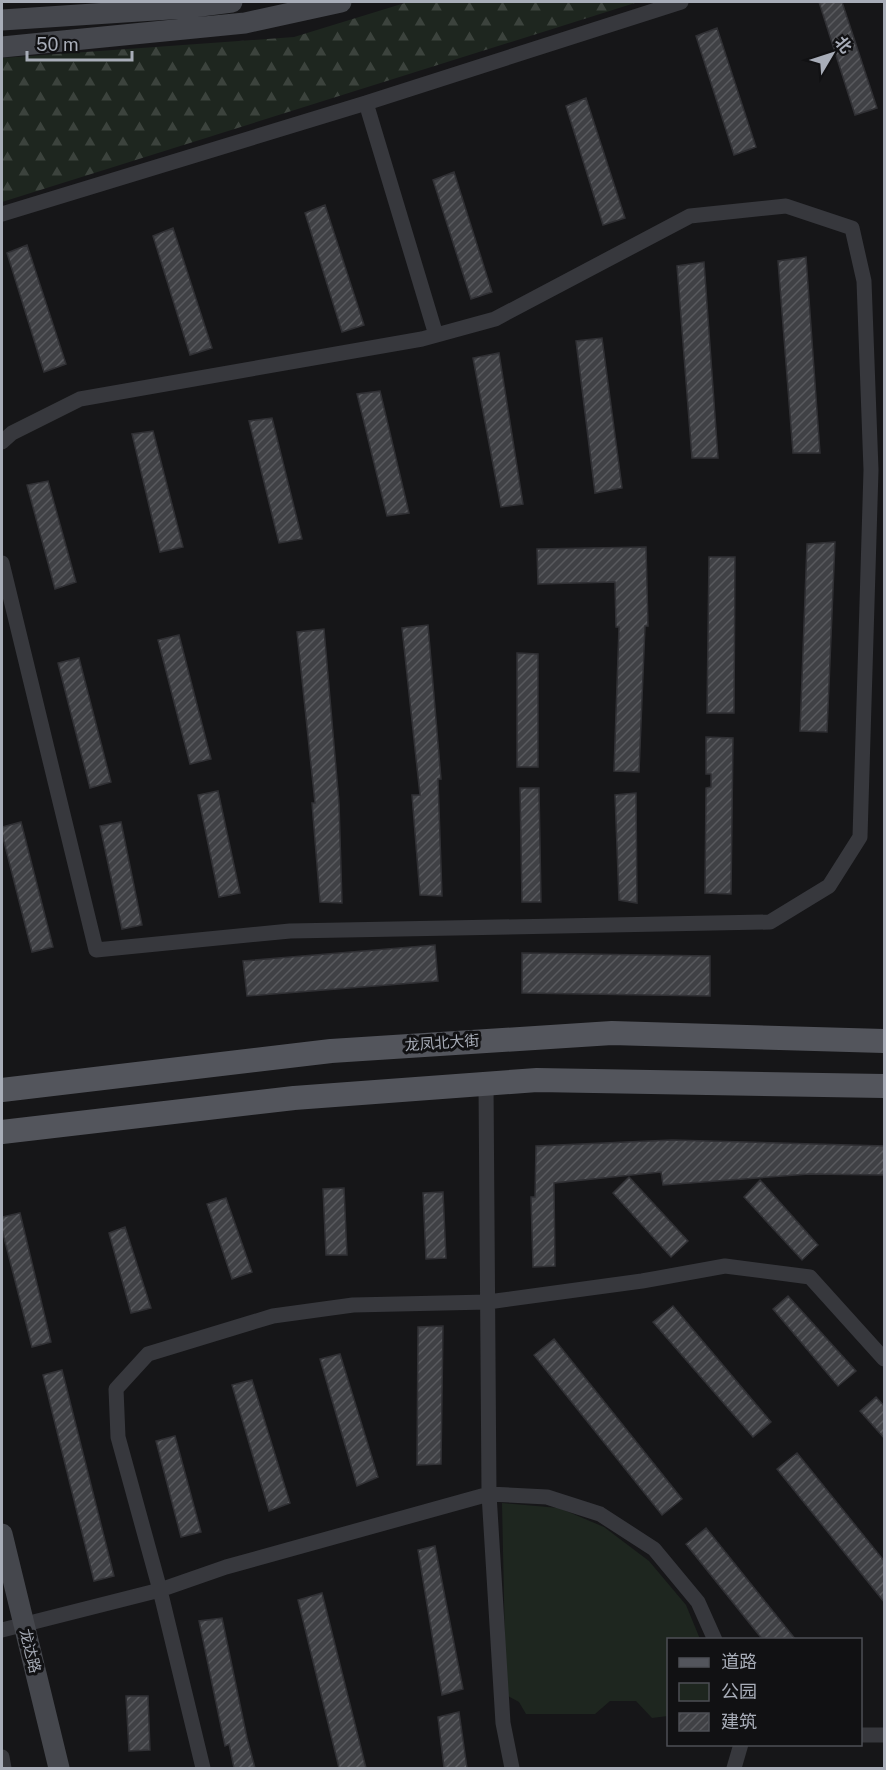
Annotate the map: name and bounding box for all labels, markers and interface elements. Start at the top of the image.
scale bar [27,24,132,62]
north arrow [802,24,862,84]
text: 北 [831,33,856,57]
text: 50 m [36,34,79,55]
street label: 龙凤北大街 [404,1031,480,1054]
street label: 龙达路 [17,1627,44,1675]
legend [667,1638,862,1746]
text: 道路 [721,1651,757,1672]
text: 公园 [721,1681,757,1702]
text: 建筑 [721,1711,757,1732]

